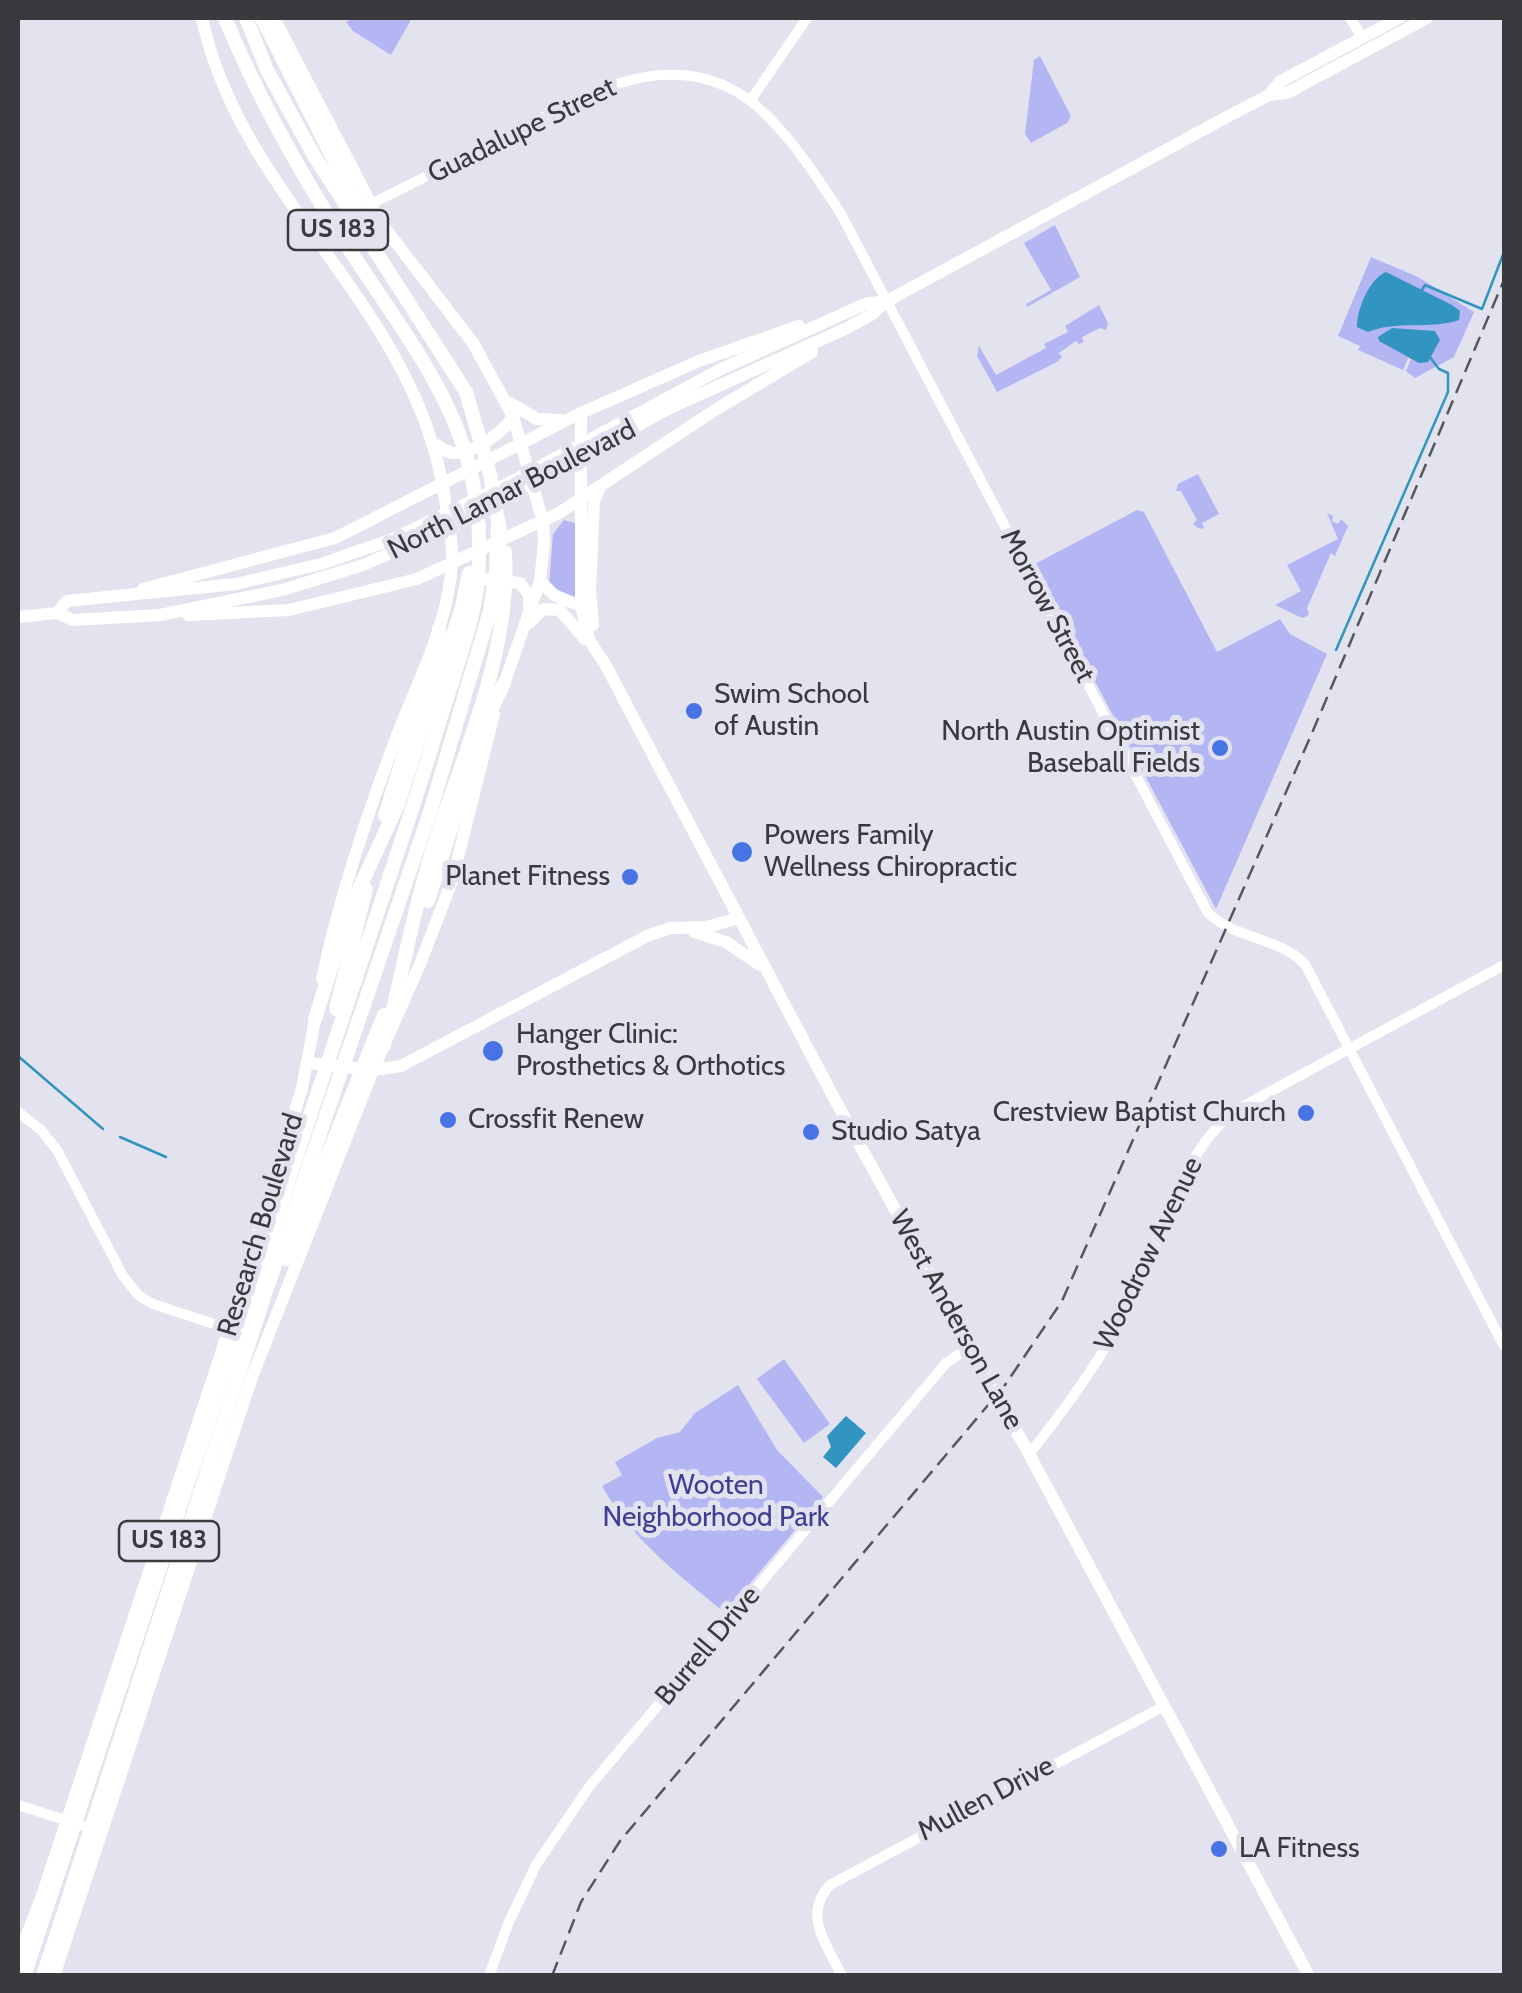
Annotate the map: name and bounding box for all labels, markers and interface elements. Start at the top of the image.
street label: Guadalupe Street [422,71,622,191]
road number: US 183 [288,210,388,250]
street label: North Lamar Boulevard [382,413,642,567]
street label: Morrow Street [993,524,1101,688]
place label: Swim School of Austin [714,678,869,744]
marker: Swim School of Austin [683,700,705,722]
place label: North Austin Optimist Baseball Fields [941,715,1200,781]
marker: North Austin Optimist Baseball Fields [1209,737,1231,759]
place label: Powers Family Wellness Chiropractic [764,819,1017,885]
marker: Powers Family Wellness Chiropractic [729,839,755,865]
place label: Planet Fitness [445,860,610,894]
marker: Planet Fitness [619,866,641,888]
place label: Hanger Clinic: Prosthetics & Orthotics [516,1018,785,1084]
marker: Hanger Clinic: Prosthetics & Orthotics [480,1038,506,1064]
place label: Crestview Baptist Church [993,1096,1286,1130]
marker: Crestview Baptist Church [1295,1102,1317,1124]
place label: Crossfit Renew [468,1103,644,1137]
marker: Crossfit Renew [437,1109,459,1131]
street label: Research Boulevard [211,1110,311,1340]
place label: Studio Satya [831,1115,981,1149]
marker: Studio Satya [800,1121,822,1143]
street label: Woodrow Avenue [1088,1152,1210,1356]
street label: West Anderson Lane [882,1205,1030,1435]
park label: Wooten Neighborhood Park [603,1469,829,1535]
road number: US 183 [119,1521,219,1561]
street label: Burrell Drive [648,1580,768,1712]
street label: Mullen Drive [912,1749,1060,1849]
place label: LA Fitness [1239,1832,1360,1866]
marker: LA Fitness [1208,1838,1230,1860]

